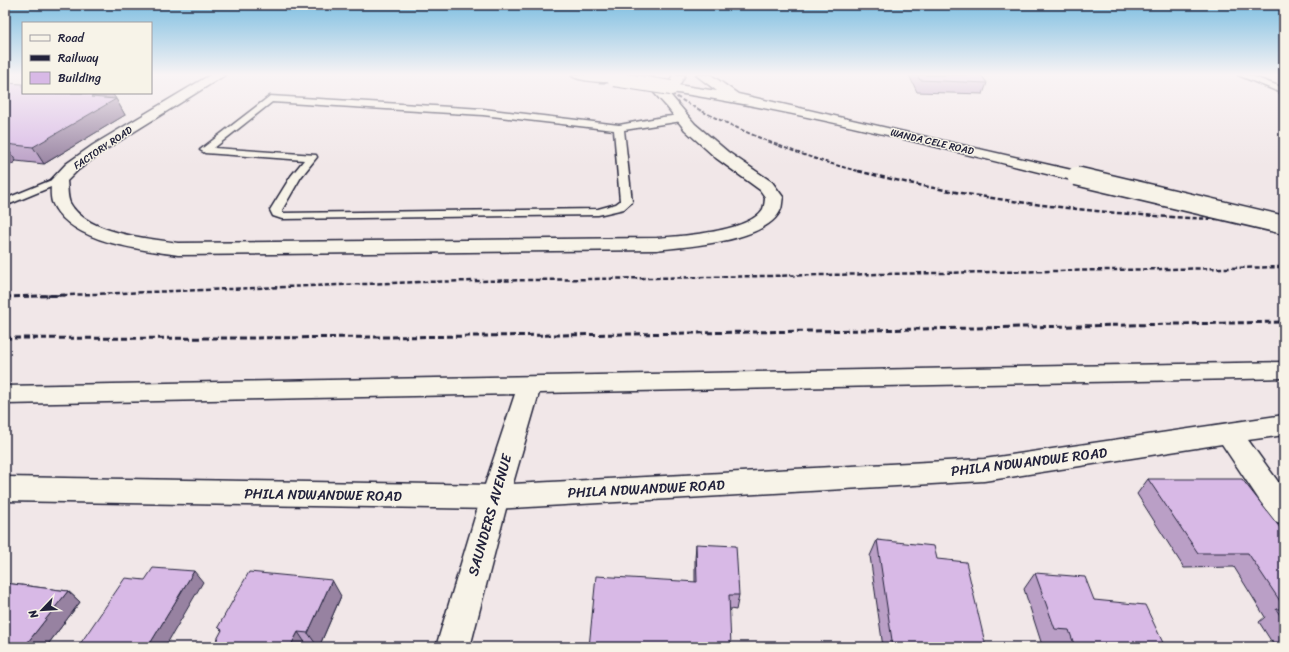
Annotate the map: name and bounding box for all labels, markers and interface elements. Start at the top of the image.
legend [22,22,152,94]
text: Road [58,27,85,49]
text: Railway [58,47,99,69]
text: Building [58,67,101,89]
street label: FACTORY ROAD [70,121,136,175]
street label: WANDA CELE ROAD [889,124,975,160]
street label: PHILA NDWANDWE ROAD [949,440,1109,484]
street label: SAUNDERS AVENUE [461,450,520,579]
street label: PHILA NDWANDWE ROAD [567,472,726,506]
street label: PHILA NDWANDWE ROAD [244,481,402,509]
north arrow [22,590,62,630]
text: N [23,606,44,622]

